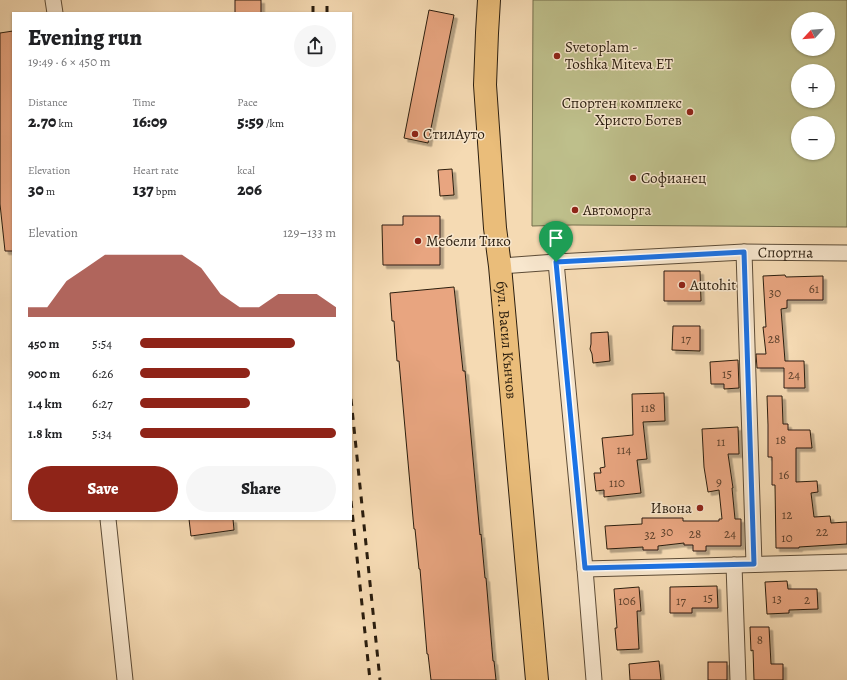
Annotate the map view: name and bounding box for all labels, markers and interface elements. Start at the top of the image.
north arrow [791,12,835,56]
map controls [791,12,835,160]
text: Evening run [28,23,142,53]
button: share [294,25,336,67]
place label: Svetoplam - Toshka Miteva ET [565,37,674,74]
marker: Svetoplam - Toshka Miteva ET [552,51,562,61]
text: 19:49 · 6 × 450 m [28,53,111,70]
button: + [791,64,835,108]
place label: Спортен комплекс Христо Ботев [562,93,682,130]
text: Distance [28,95,67,110]
text: Time [133,95,156,110]
text: Pace [237,95,258,110]
marker: Спортен комплекс Христо Ботев [685,107,695,117]
text: 2.70 [28,110,56,133]
text: 16:09 [133,110,167,133]
text: 5:59 [237,110,264,133]
text: km [56,116,73,131]
text: /km [264,116,284,131]
button: − [791,116,835,160]
place label: СтилАуто [423,124,485,144]
marker: СтилАуто [410,129,420,139]
text: Elevation [28,163,70,178]
text: Heart rate [133,163,179,178]
text: kcal [237,163,255,178]
place label: Софианец [641,168,706,188]
marker: Софианец [628,173,638,183]
text: 30 [28,178,44,201]
text: 137 [133,178,154,201]
text: 206 [237,178,262,201]
text: m [44,184,55,199]
text: bpm [154,184,176,199]
place label: Автоморга [582,200,652,220]
marker: Автоморга [570,205,580,215]
pin [539,221,573,262]
text: Elevation [28,224,78,241]
text: 129–133 m [283,224,336,241]
icon: arrive [545,227,567,249]
place label: Мебели Тико [426,231,511,251]
marker: Мебели Тико [413,236,423,246]
street label: Спортна [758,242,813,263]
place label: Autohit [689,275,736,295]
street label: бул. Васил Кънчов [491,280,522,400]
marker: Autohit [677,280,687,290]
house number: 61 [809,280,820,297]
house number: 30 [769,284,781,301]
house number: 17 [681,330,691,347]
house number: 28 [768,330,780,347]
text: 450 m [28,335,59,352]
text: 5:54 [92,335,112,352]
text: 900 m [28,365,60,382]
text: 6:26 [92,365,113,382]
house number: 15 [722,365,732,382]
house number: 24 [788,366,800,383]
text: 1.4 km [28,395,62,412]
text: 6:27 [92,395,113,412]
house number: 118 [640,399,656,416]
text: 1.8 km [28,425,62,442]
text: 5:34 [92,425,112,442]
house number: 18 [776,431,786,448]
house number: 11 [717,433,726,450]
house number: 114 [617,441,632,458]
button: Save [28,466,178,512]
button: Share [186,466,336,512]
house number: 16 [779,466,789,483]
house number: 9 [716,473,722,490]
house number: 110 [609,474,625,491]
place label: Ивона [650,498,692,518]
marker: Ивона [695,503,705,513]
house number: 12 [782,506,792,523]
house number: 30 [661,523,673,540]
house number: 22 [816,523,828,540]
house number: 28 [689,525,701,542]
house number: 24 [724,525,736,542]
house number: 32 [644,526,656,543]
house number: 10 [781,529,793,546]
house number: 15 [703,589,713,606]
house number: 13 [772,590,782,607]
house number: 2 [804,591,810,608]
house number: 106 [618,592,636,609]
house number: 17 [676,592,686,609]
house number: 8 [757,631,763,648]

